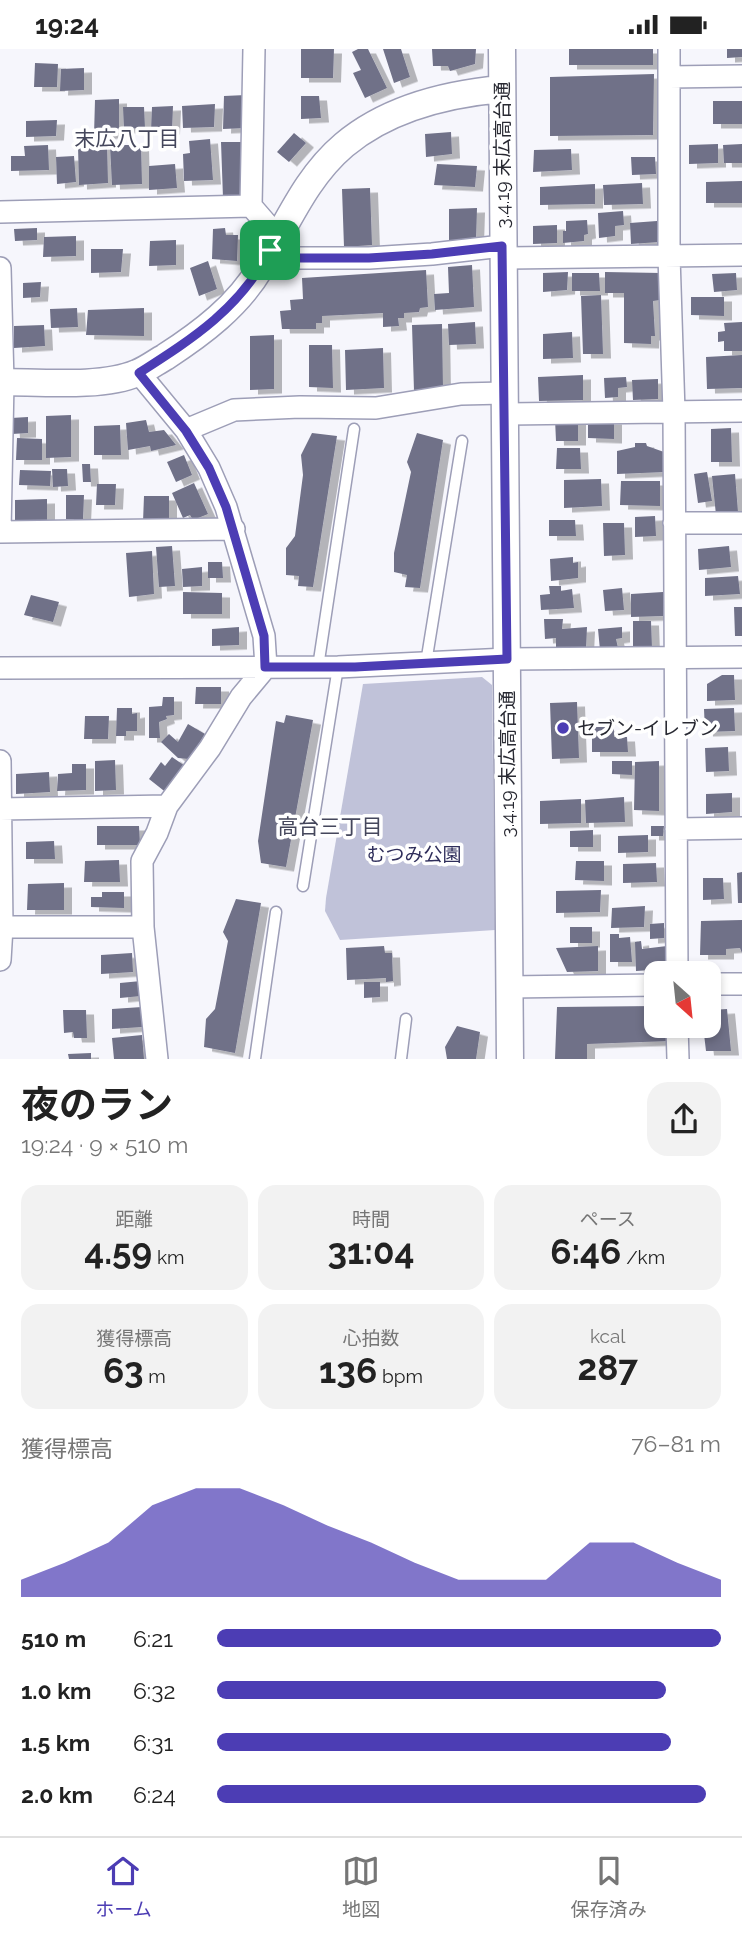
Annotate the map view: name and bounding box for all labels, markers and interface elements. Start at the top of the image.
text: 19:24 [35,10,99,40]
street label: 3.4.19 末広高台通 [491,82,513,228]
district label: 末広八丁目 [75,126,180,151]
pin [240,220,300,280]
icon: arrive [251,231,289,269]
street label: 3.4.19 末広高台通 [496,691,518,837]
place label: セブン-イレブン [577,717,718,739]
marker: セブン-イレブン [555,720,571,736]
district label: 高台三丁目 [278,814,383,839]
park label: むつみ公園 [366,843,462,865]
north arrow [644,961,721,1038]
map controls [644,961,721,1038]
text: 夜のラン [21,1082,173,1127]
button: share [647,1082,721,1156]
text: 19:24 · 9 × 510 m [21,1131,188,1158]
text: 距離 [115,1208,153,1230]
text: 時間 [352,1208,390,1230]
text: ペース [580,1208,636,1230]
text: 4.59 [84,1231,152,1272]
text: 31:04 [328,1231,414,1272]
text: 6:46 [550,1231,621,1272]
text: km [152,1246,184,1268]
text: /km [621,1246,665,1268]
text: kcal [590,1325,625,1347]
text: 獲得標高 [96,1327,172,1349]
text: 心拍数 [342,1327,400,1349]
text: 287 [577,1347,638,1388]
text: 63 [103,1350,143,1391]
text: 136 [319,1350,377,1391]
text: m [143,1365,166,1387]
text: bpm [377,1365,423,1387]
text: 76–81 m [631,1430,721,1457]
text: 獲得標高 [21,1435,113,1462]
text: 510 m [21,1625,86,1652]
text: 6:21 [133,1625,173,1652]
text: 1.0 km [21,1677,91,1704]
text: 6:32 [133,1677,175,1704]
text: 1.5 km [21,1729,90,1756]
text: 6:31 [133,1729,173,1756]
text: 2.0 km [21,1781,93,1808]
text: 6:24 [133,1781,176,1808]
tab: ホーム [95,1852,152,1921]
tab: 地図 [342,1852,380,1921]
tab: 保存済み [571,1852,647,1921]

